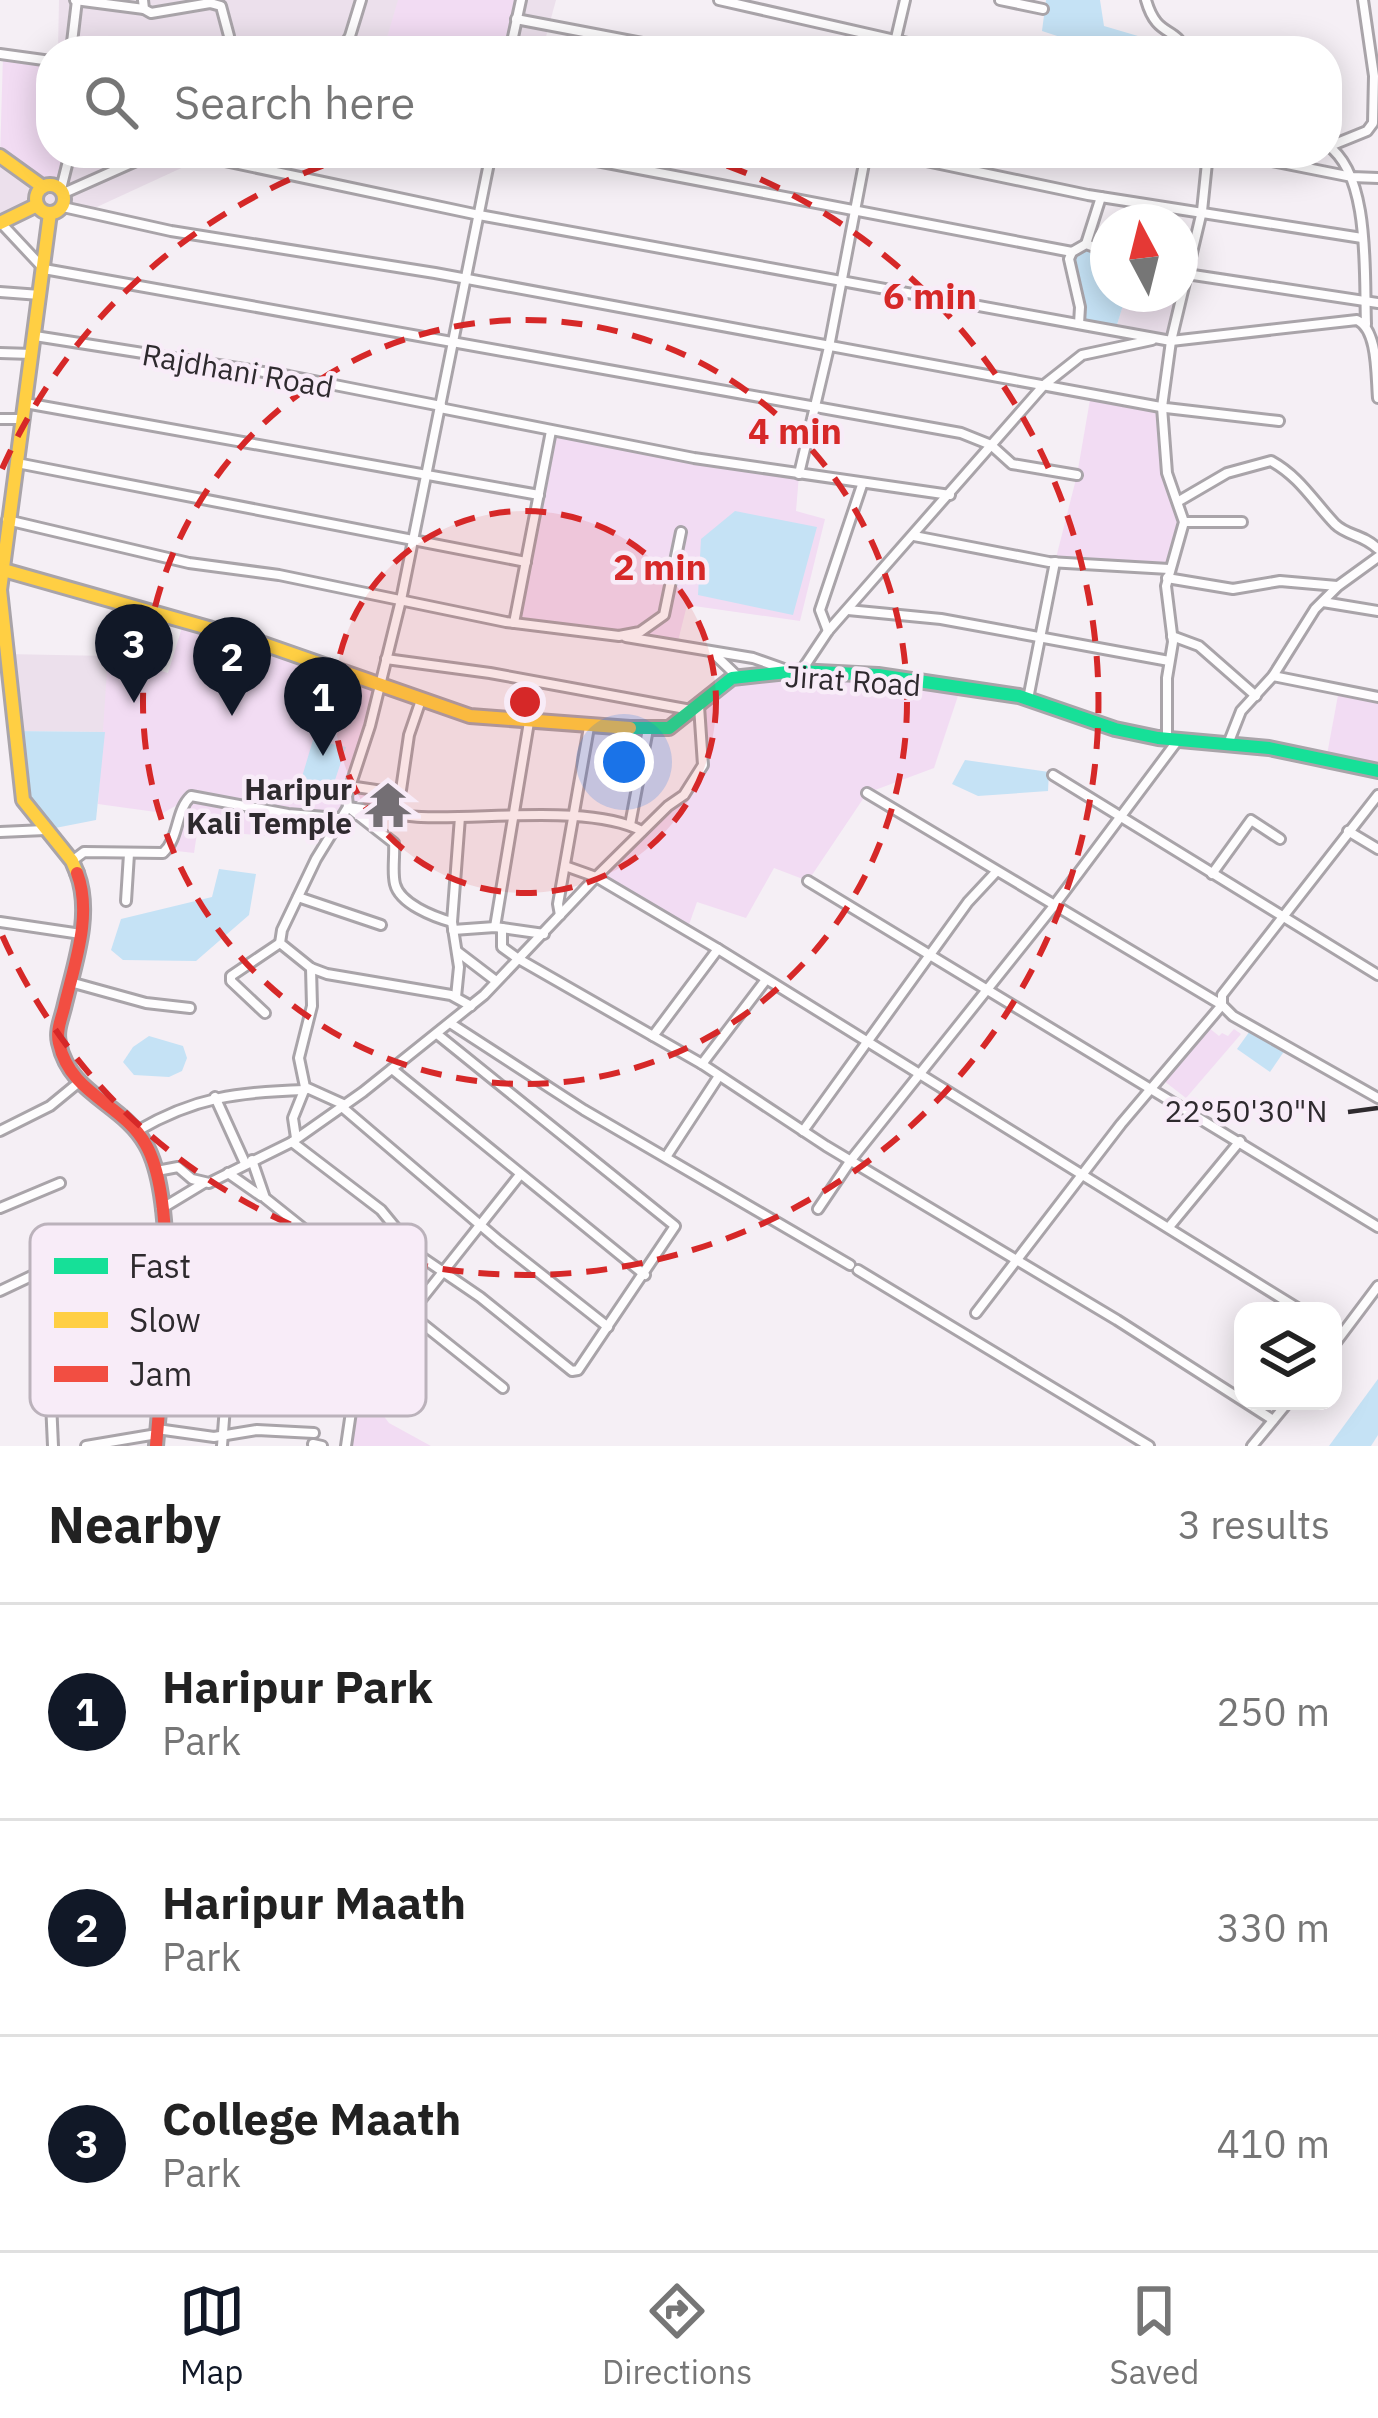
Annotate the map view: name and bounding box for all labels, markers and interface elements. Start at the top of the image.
search box [36,36,1342,168]
icon: search [78,69,144,135]
text: Search here [174,73,415,131]
north arrow [1090,204,1198,312]
text: 6 min [883,272,977,319]
street label: Rajdhani Road [139,334,337,406]
text: 4 min [748,407,842,454]
text: 2 min [613,543,707,590]
pin: 3 [95,604,173,703]
pin: 2 [193,617,271,716]
street label: Jirat Road [784,656,922,704]
pin: 1 [284,657,362,756]
centre of rings [504,681,546,723]
your location [594,732,654,792]
place label: Haripur Kali Temple [186,769,352,842]
temple icon: Haripur Kali Temple [363,780,413,830]
text: 22°50'30"N [1164,1091,1328,1130]
legend [30,1224,426,1416]
text: Fast [129,1244,191,1287]
text: Slow [129,1298,201,1341]
map controls [1234,1302,1342,1410]
button: layers [1234,1302,1342,1410]
text: Jam [129,1352,192,1395]
text: Nearby [48,1491,221,1557]
text: 3 results [1178,1499,1330,1550]
text: Haripur Park [162,1657,433,1715]
text: 1 [75,1686,99,1737]
text: 250 m [1217,1686,1330,1737]
text: Park [162,1715,241,1766]
text: Haripur Maath [162,1873,466,1931]
text: 2 [75,1902,99,1953]
text: 330 m [1217,1902,1330,1953]
text: Park [162,1931,241,1982]
text: College Maath [162,2089,461,2147]
text: 3 [75,2118,99,2169]
text: 410 m [1217,2118,1330,2169]
text: Park [162,2147,241,2198]
tab: Map [179,2278,245,2393]
tab: Directions [602,2278,752,2393]
tab: Saved [1110,2278,1199,2393]

